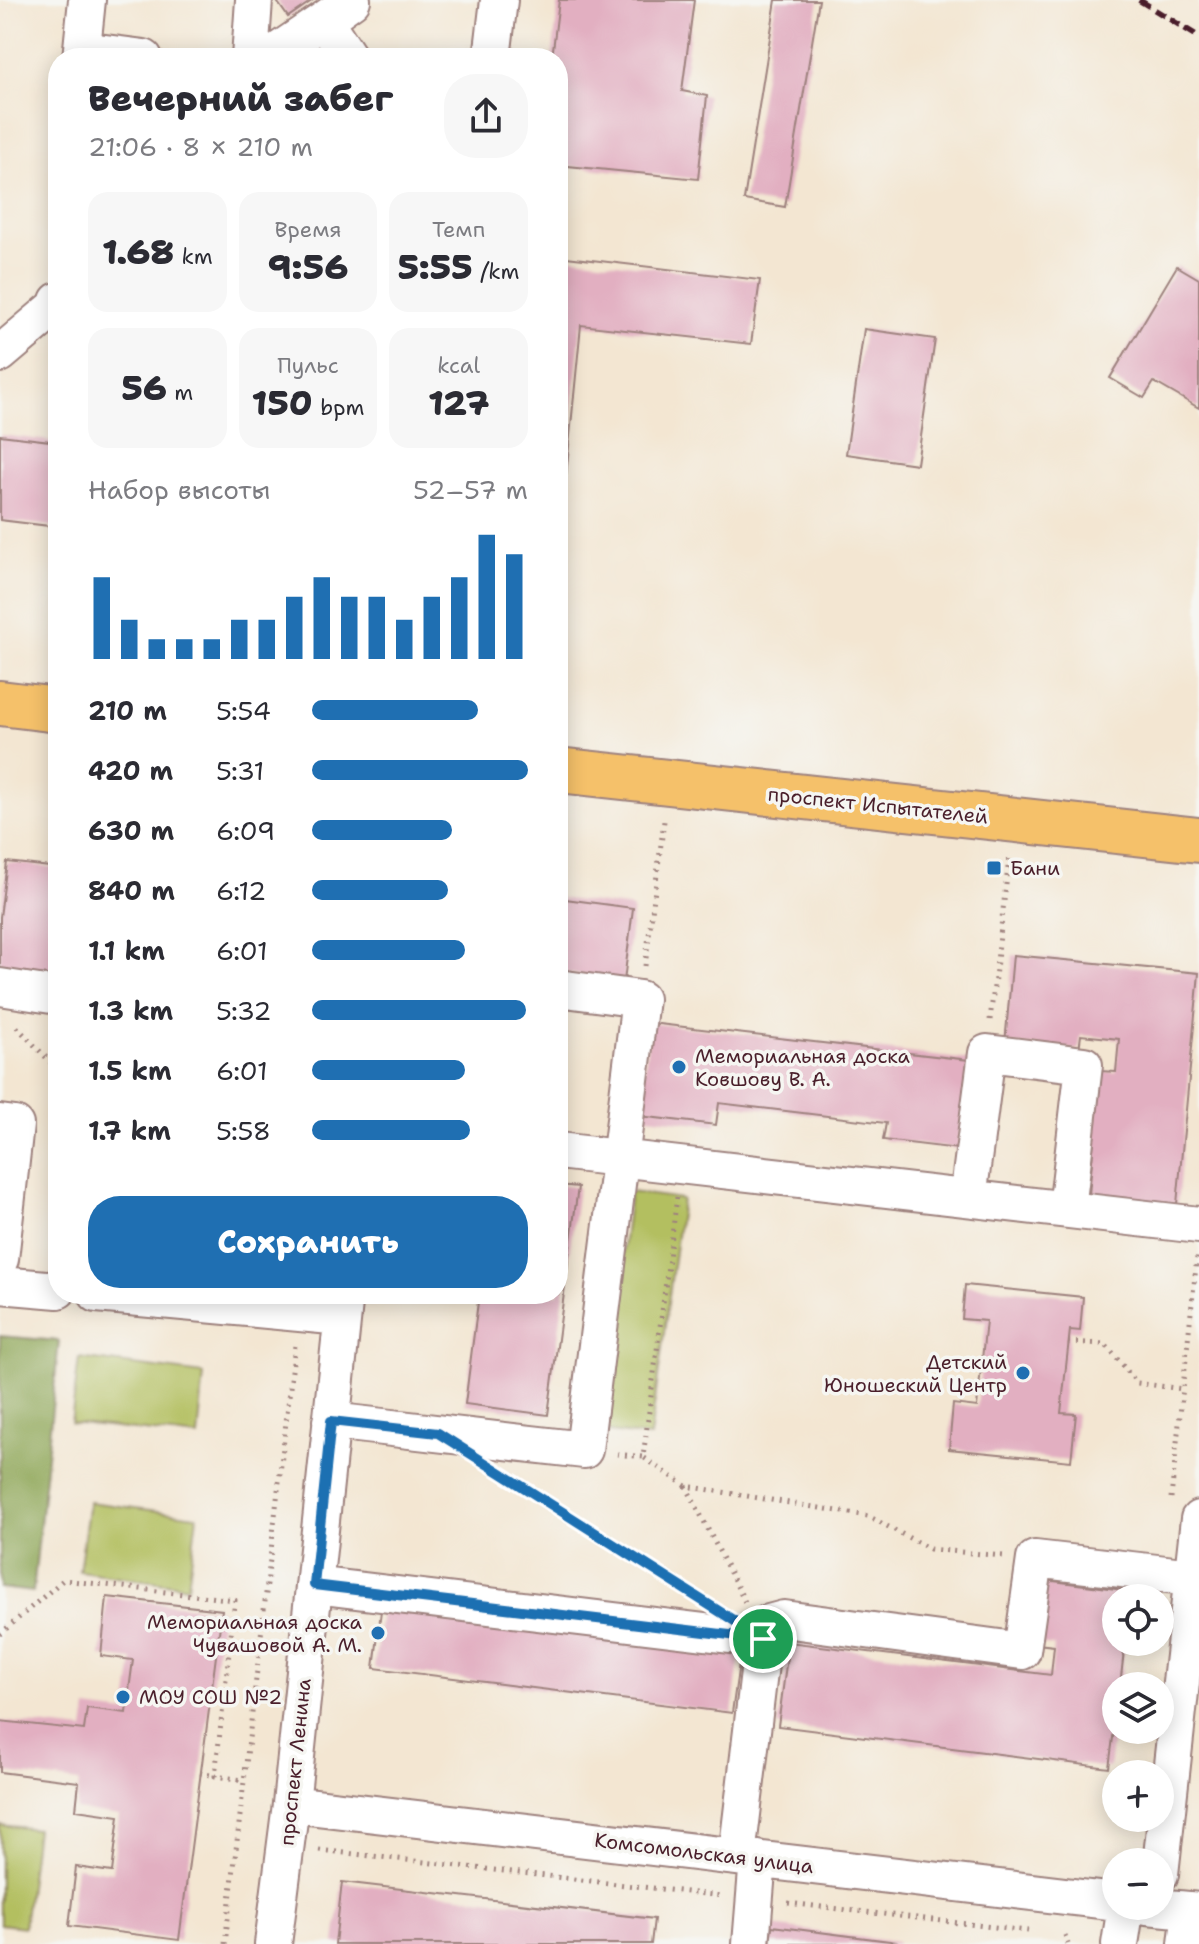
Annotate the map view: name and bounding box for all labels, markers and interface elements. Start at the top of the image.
text: Вечерний забег [88,74,393,123]
button: share [444,74,528,158]
text: 21:06 · 8 × 210 m [88,129,313,164]
text: Время [274,215,342,244]
text: Темп [432,215,485,244]
text: 1.68 [102,229,174,275]
text: km [174,242,213,271]
text: 9:56 [268,244,348,290]
text: 5:55 [398,244,473,290]
text: /km [473,257,519,286]
text: Пульс [277,351,339,380]
text: kcal [437,351,480,380]
text: 56 [121,365,167,411]
text: m [167,378,193,407]
text: 150 [252,380,313,426]
text: 127 [428,380,489,426]
text: bpm [313,393,364,422]
text: Набор высоты [88,472,270,507]
text: 52–57 m [413,472,528,507]
text: 210 m [88,693,167,728]
text: 5:54 [216,693,271,728]
text: 420 m [88,753,173,788]
text: 5:31 [216,753,264,788]
street label: проспект Испытателей [767,781,989,829]
text: 630 m [88,813,174,848]
text: 6:09 [216,813,275,848]
place label: Бани [1010,855,1060,881]
marker: Бани [985,859,1003,877]
text: 840 m [88,873,175,908]
text: 6:12 [216,873,266,908]
text: 1.1 km [88,933,165,968]
text: 6:01 [216,933,268,968]
text: 1.3 km [88,993,173,1028]
text: 5:32 [216,993,271,1028]
place label: Мемориальная доска Ковшову В. А. [695,1043,911,1092]
text: 1.5 km [88,1053,172,1088]
text: 6:01 [216,1053,268,1088]
marker: Мемориальная доска Ковшову В. А. [670,1058,688,1076]
text: 1.7 km [88,1113,171,1148]
text: 5:58 [216,1113,271,1148]
button: Сохранить [88,1196,528,1288]
place label: Детский Юношеский Центр [824,1349,1007,1398]
marker: Детский Юношеский Центр [1014,1364,1032,1382]
map controls [1102,1584,1174,1920]
button: locate [1102,1584,1174,1656]
pin [729,1605,797,1673]
place label: Мемориальная доска Чувашовой А. М. [147,1609,363,1658]
icon: arrive [741,1617,785,1661]
marker: Мемориальная доска Чувашовой А. М. [369,1624,387,1642]
button: layers [1102,1672,1174,1744]
street label: проспект Ленина [273,1676,317,1847]
place label: МОУ СОШ №2 [139,1684,282,1710]
marker: МОУ СОШ №2 [114,1688,132,1706]
button: + [1102,1760,1174,1832]
street label: Комсомольская улица [593,1827,816,1879]
button: − [1102,1848,1174,1920]

